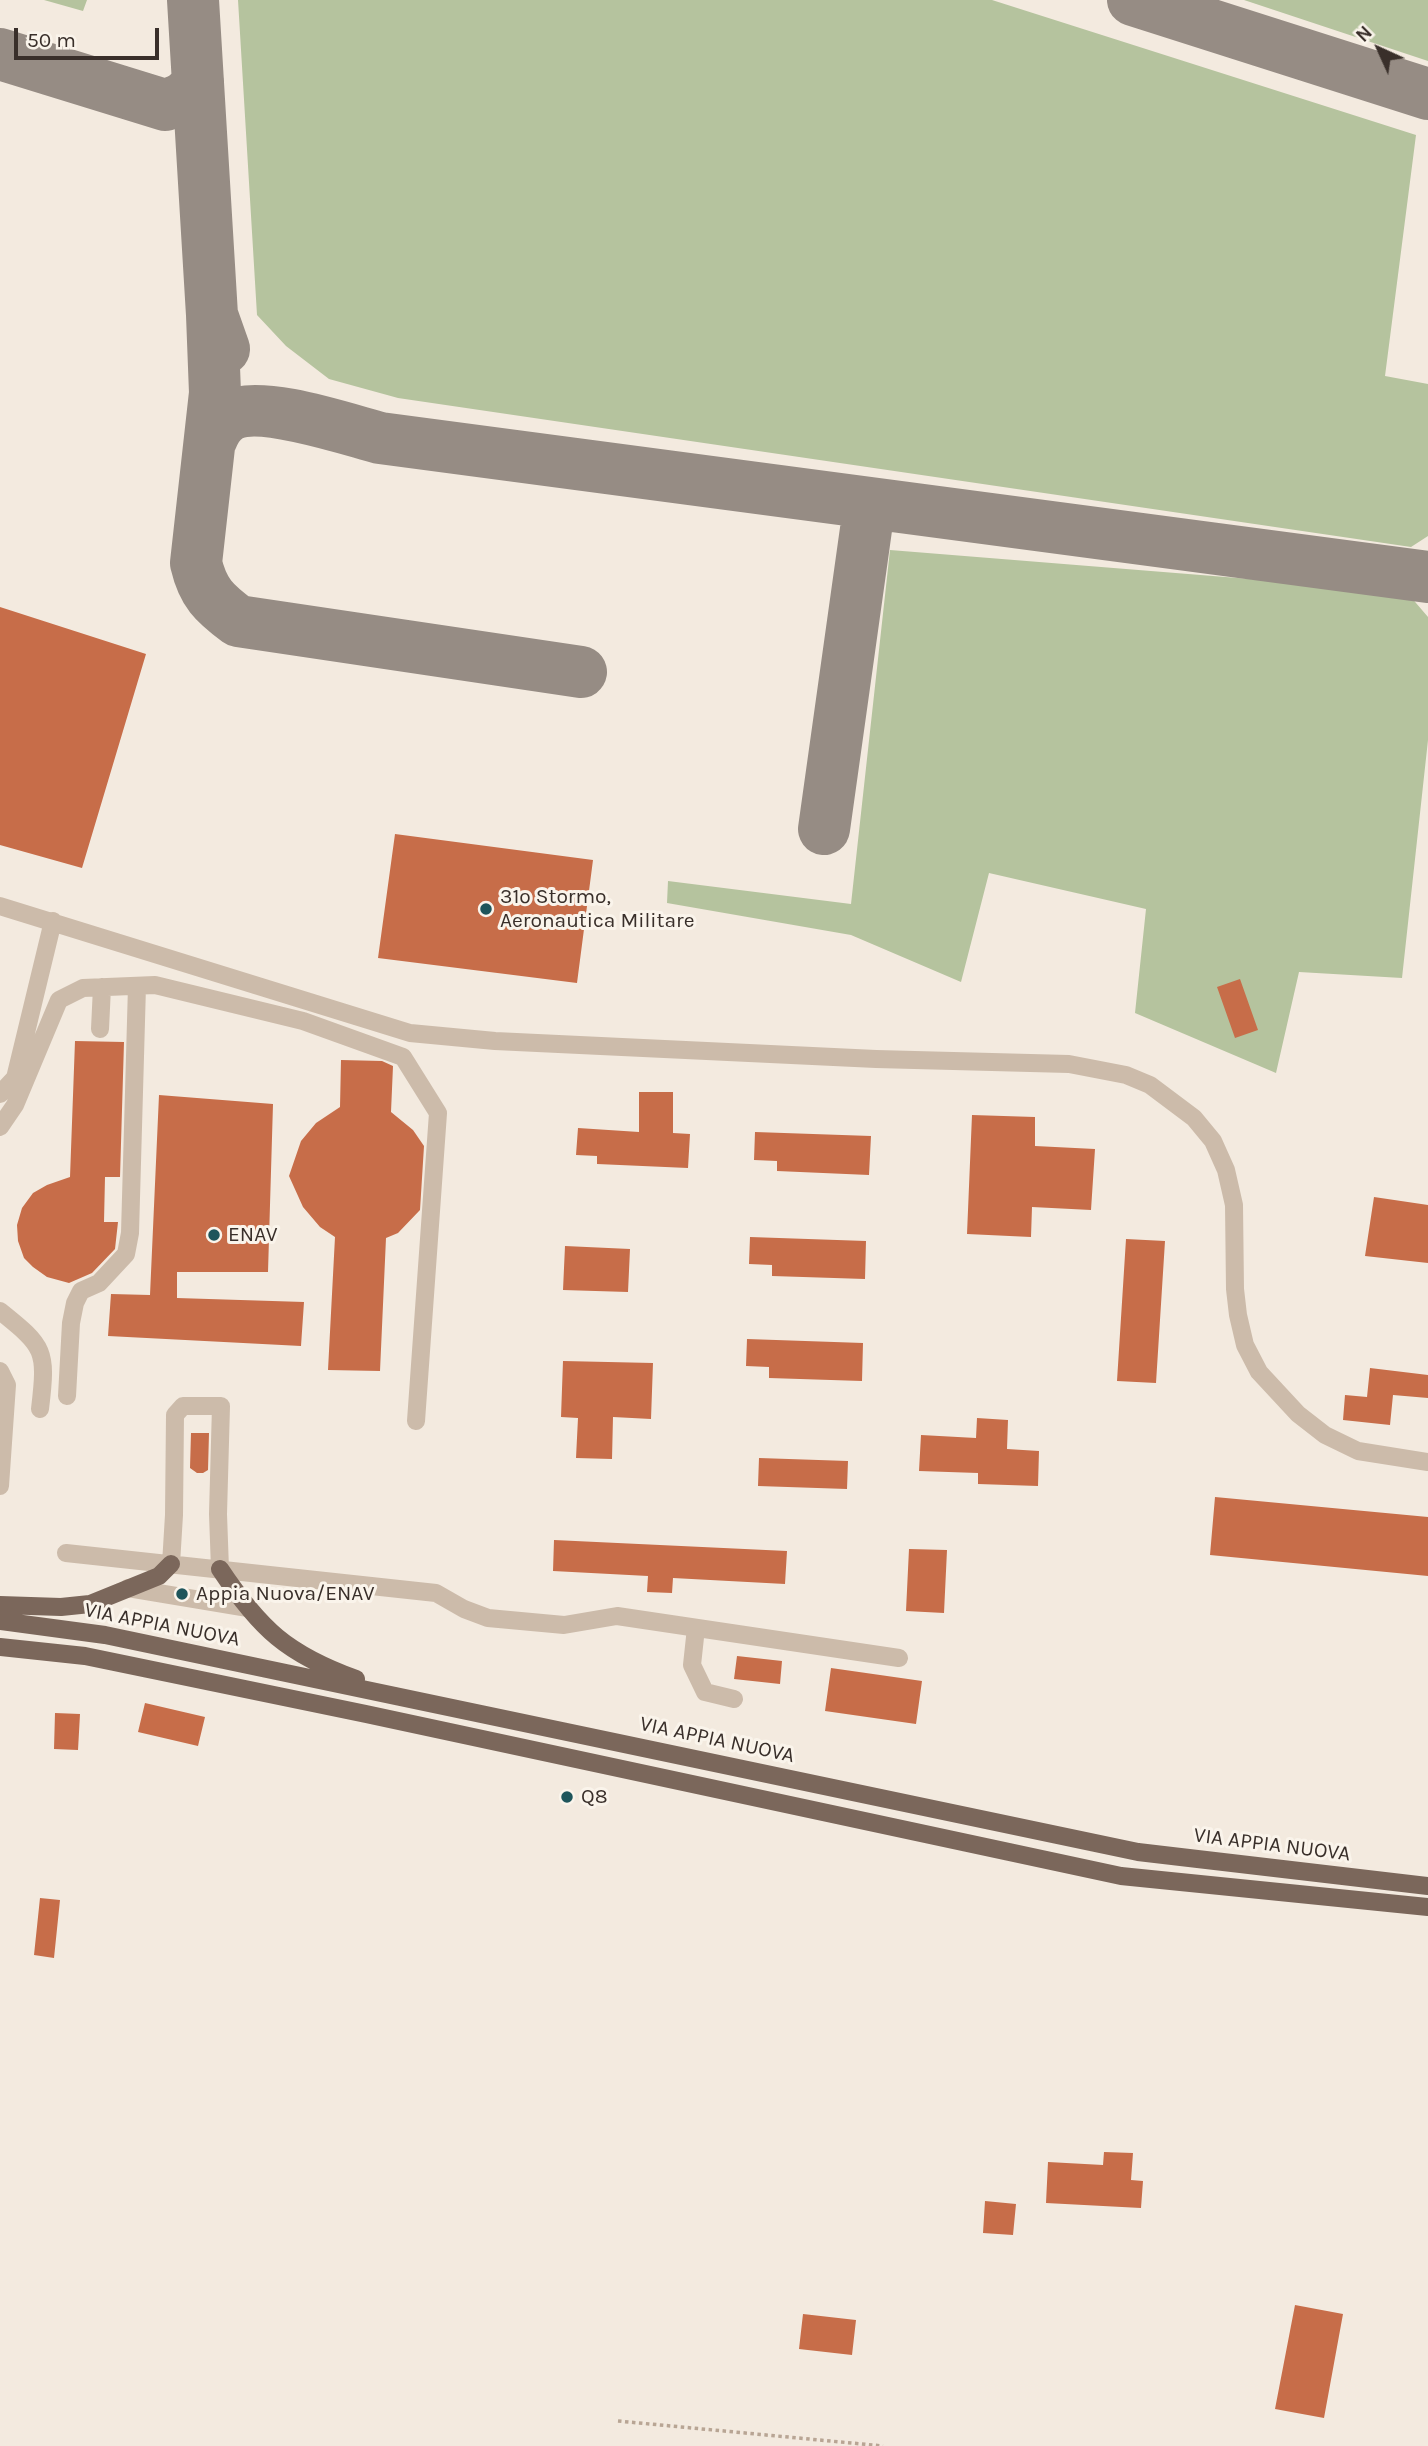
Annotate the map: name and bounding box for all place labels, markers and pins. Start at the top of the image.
place label: 31º Stormo, Aeronautica Militare [500,884,694,934]
marker: 31º Stormo, Aeronautica Militare [478,901,494,917]
place label: ENAV [228,1222,277,1248]
marker: ENAV [206,1227,222,1243]
place label: Appia Nuova/ENAV [196,1581,375,1607]
marker: Appia Nuova/ENAV [174,1586,190,1602]
place label: Q8 [581,1784,608,1810]
marker: Q8 [559,1789,575,1805]

